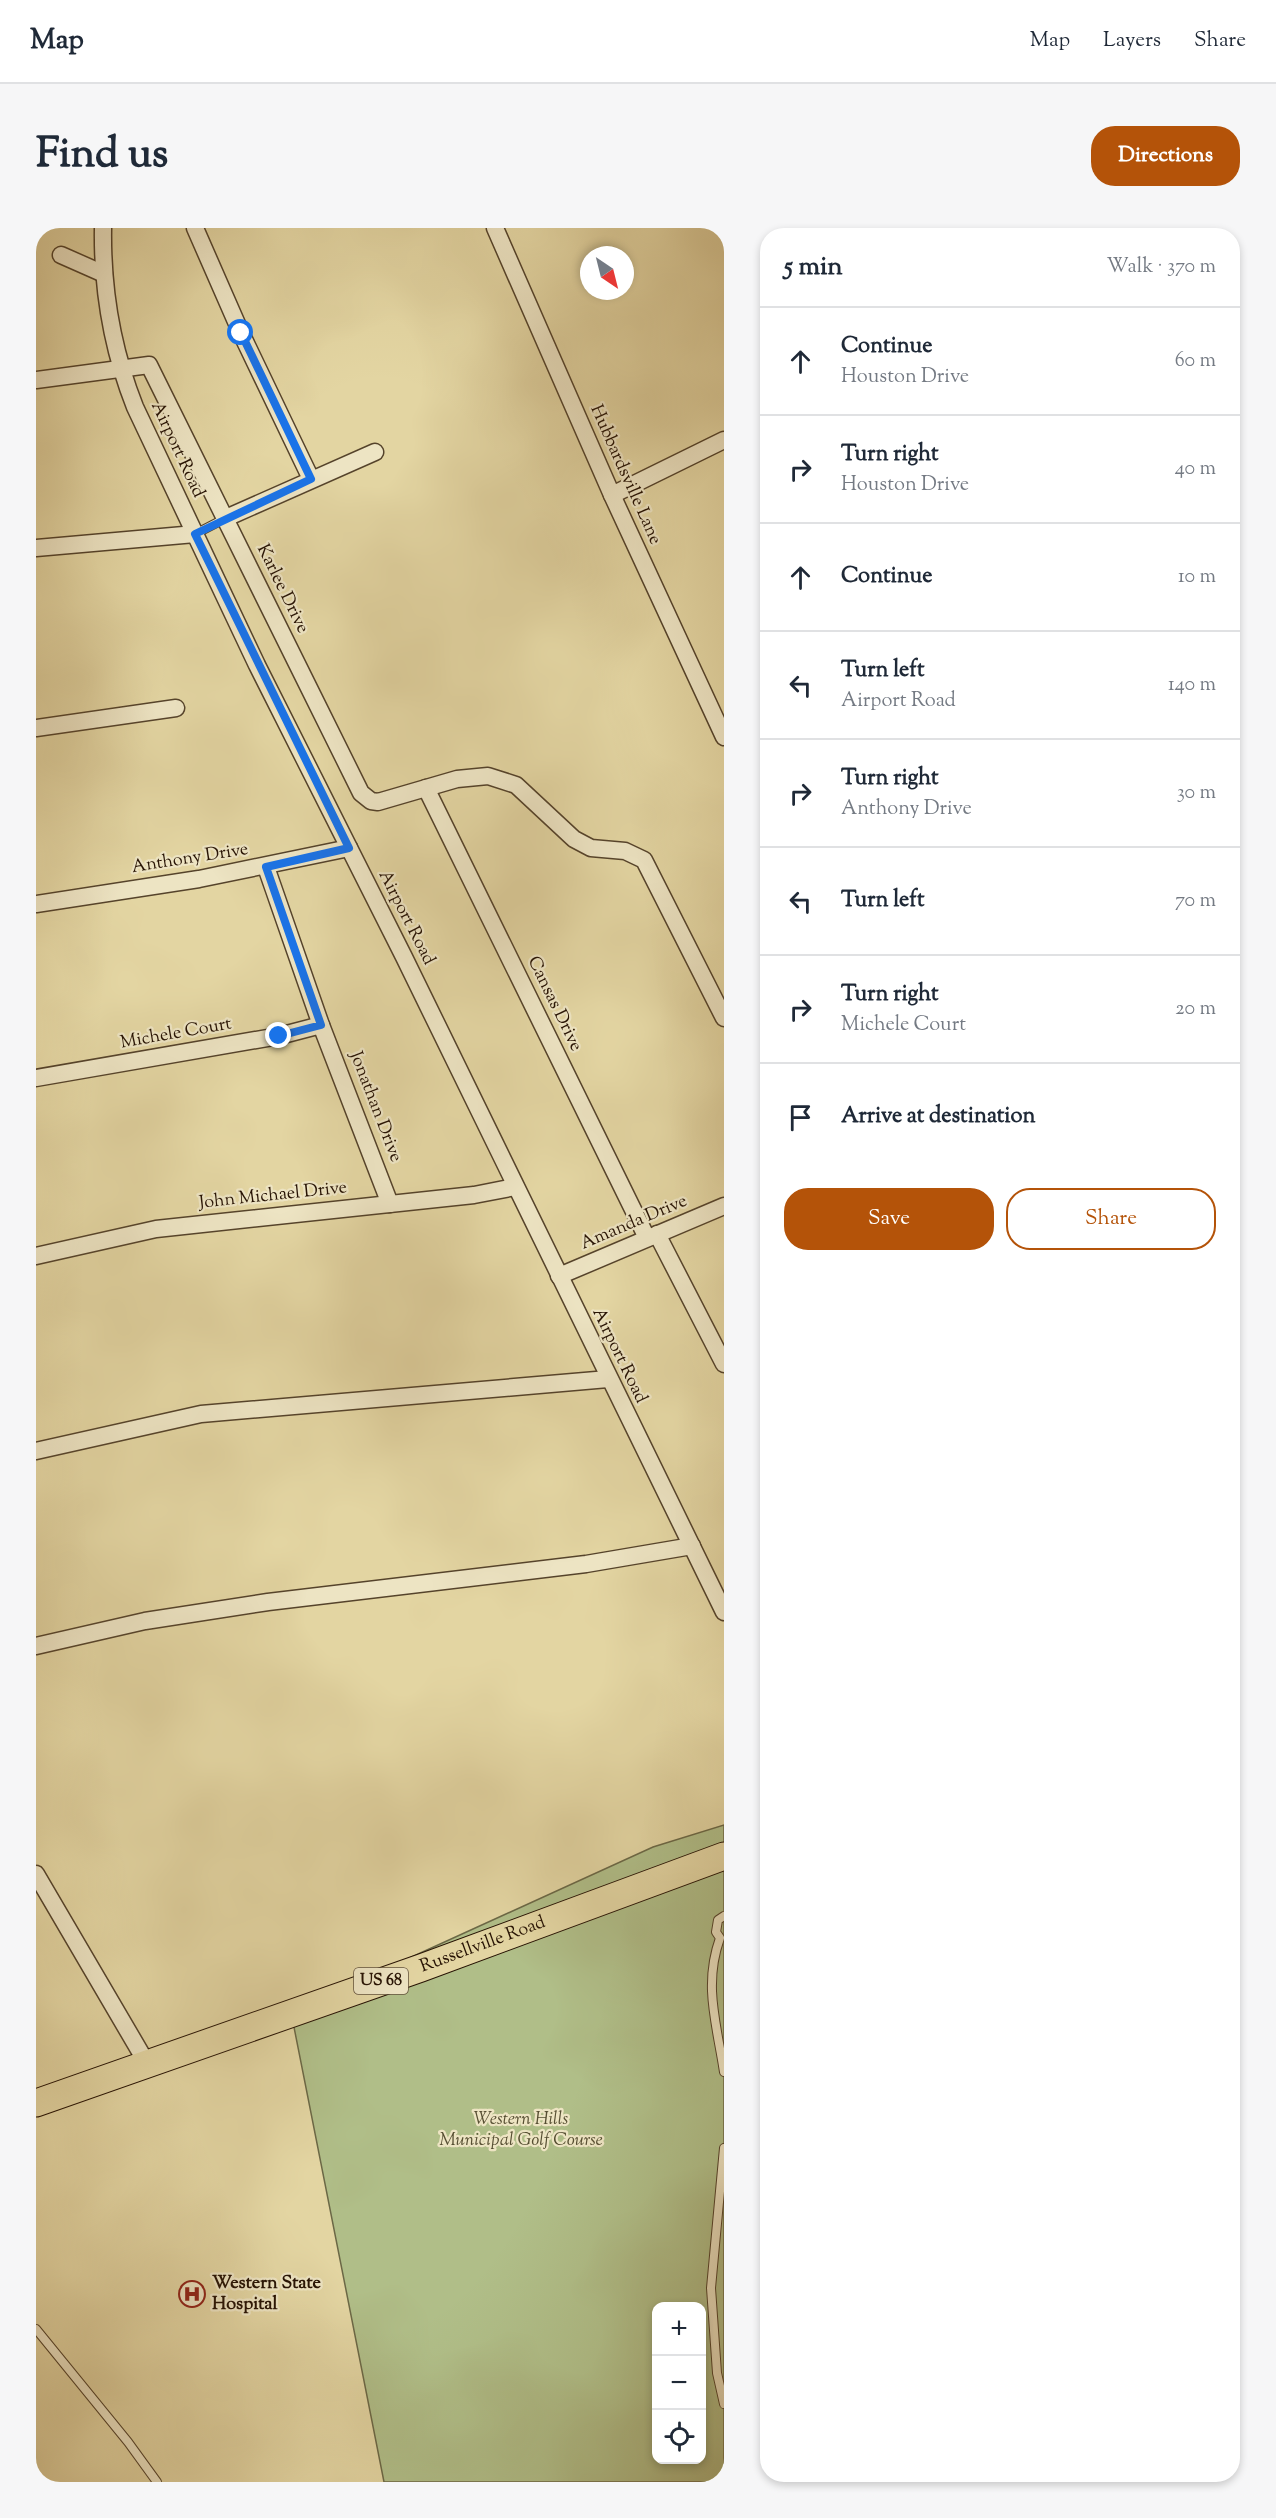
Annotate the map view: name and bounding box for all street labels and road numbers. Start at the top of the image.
street label: Airport Road [143,398,211,502]
street label: Hubbardsville Lane [582,401,668,549]
street label: Karlee Drive [249,540,315,638]
street label: Anthony Drive [130,837,250,881]
street label: Airport Road [371,866,441,970]
street label: Cansas Drive [520,952,588,1056]
street label: Michele Court [118,1011,234,1057]
street label: Jonathan Drive [342,1047,408,1166]
street label: John Michael Drive [197,1175,348,1217]
street label: Amanda Drive [577,1189,691,1257]
street label: Airport Road [585,1304,653,1408]
street label: Russellville Road [416,1910,549,1980]
road number: US 68 [354,1968,408,1994]

